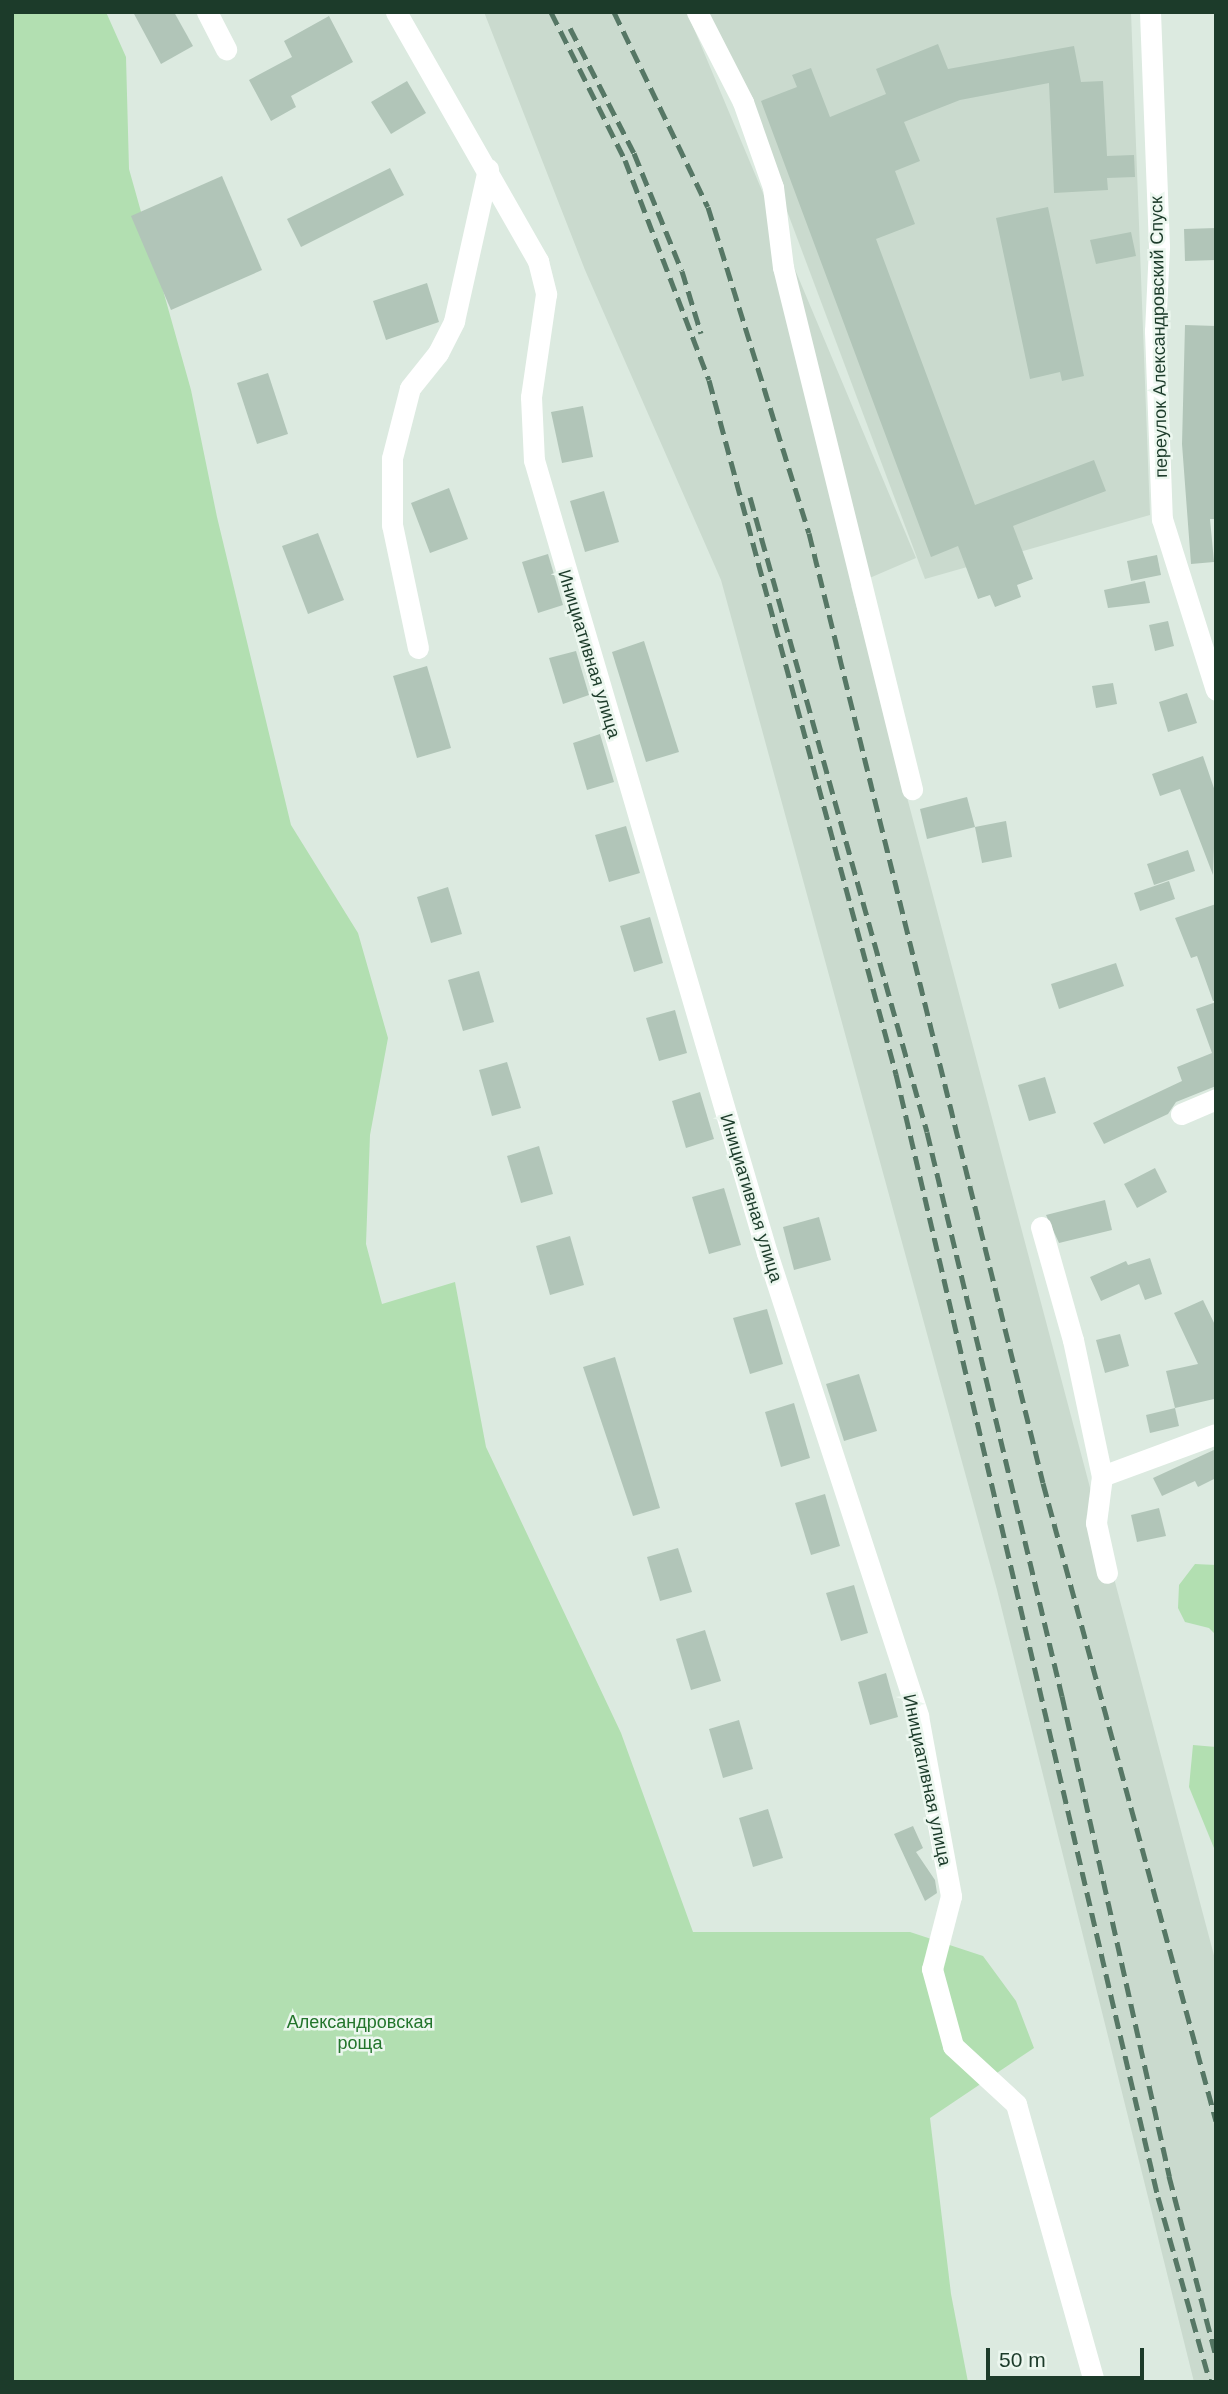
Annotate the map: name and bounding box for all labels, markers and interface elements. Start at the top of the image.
street label: переулок Александровский Спуск [1146,196,1172,478]
street label: Инициативная улица [553,567,625,741]
street label: Инициативная улица [715,1111,787,1285]
street label: Инициативная улица [898,1692,956,1868]
park label: Александровская роща [287,2012,433,2054]
scale bar [990,2334,1148,2378]
text: 50 m [999,2348,1046,2371]

